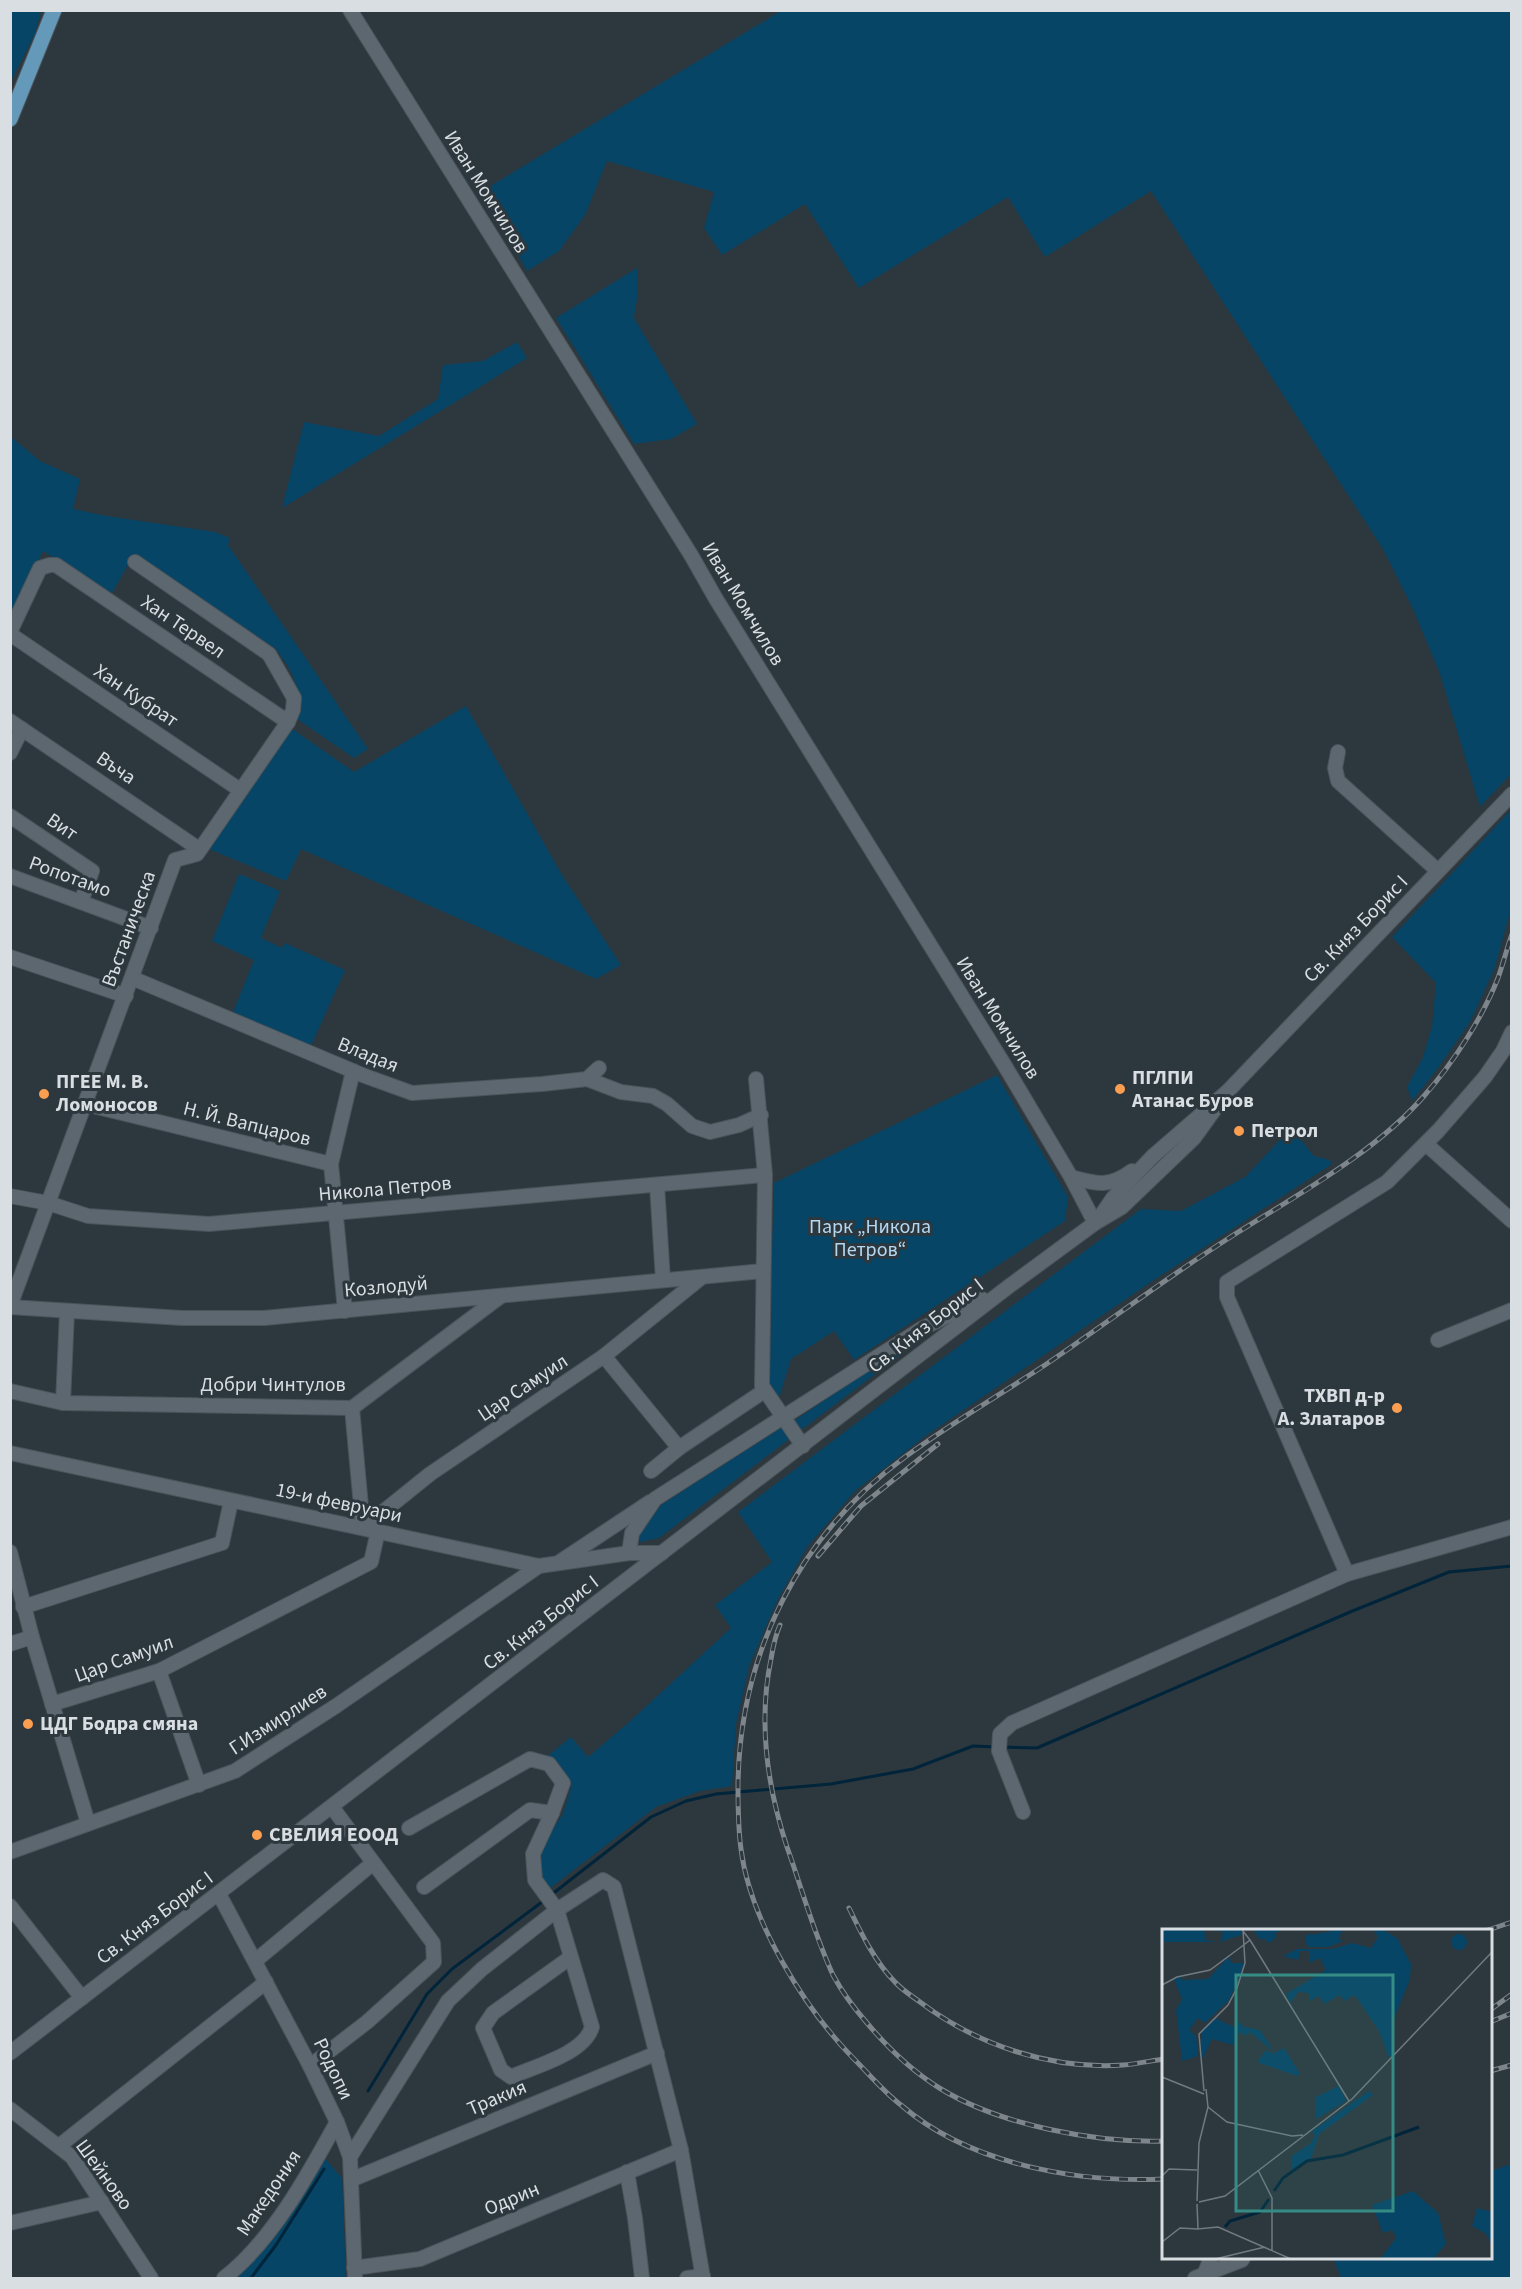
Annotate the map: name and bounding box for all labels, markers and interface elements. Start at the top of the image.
street label: Иван Момчилов [437,125,535,259]
street label: Иван Момчилов [695,537,791,671]
street label: Хан Тервел [135,588,231,666]
street label: Хан Кубрат [88,657,184,735]
street label: Въча [91,745,141,791]
street label: Вит [41,806,83,848]
street label: Ропотамо [25,849,115,905]
street label: Въстаническа [95,867,163,991]
street label: Св. Княз Борис I [1297,869,1415,989]
street label: Иван Момчилов [949,951,1047,1085]
street label: Владая [333,1030,403,1080]
place label: ПГЛПИ Атанас Буров [1131,1064,1254,1115]
place label: ПГЕЕ М. В. Ломоносов [55,1068,158,1119]
marker: ПГЛПИ Атанас Буров [1113,1082,1127,1096]
marker: ПГЕЕ М. В. Ломоносов [37,1087,51,1101]
street label: Н. Й. Вапцаров [180,1095,314,1153]
place label: Петрол [1251,1117,1318,1145]
marker: Петрол [1232,1124,1246,1138]
street label: Никола Петров [317,1169,453,1209]
park label: Парк „Никола Петров“ [809,1213,931,1264]
street label: Козлодуй [343,1269,429,1305]
street label: Св. Княз Борис I [862,1272,990,1380]
street label: Цар Самуил [472,1347,574,1429]
street label: Добри Чинтулов [200,1371,346,1399]
place label: ТХВП д-р А. Златаров [1277,1382,1385,1433]
marker: ТХВП д-р А. Златаров [1390,1401,1404,1415]
street label: 19-и февруари [273,1476,405,1530]
street label: Св. Княз Борис I [477,1569,605,1677]
street label: Цар Самуил [71,1628,177,1690]
street label: Г.Измирлиев [224,1678,332,1762]
place label: ЦДГ Бодра смяна [40,1710,198,1738]
marker: ЦДГ Бодра смяна [21,1717,35,1731]
place label: СВЕЛИЯ ЕООД [269,1821,399,1849]
marker: СВЕЛИЯ ЕООД [250,1828,264,1842]
street label: Св. Княз Борис I [91,1865,219,1971]
inset map [1162,1929,1492,2259]
street label: Родопи [306,2033,360,2105]
street label: Тракия [463,2073,531,2123]
street label: Шейново [69,2134,139,2216]
street label: Македония [230,2144,308,2242]
street label: Одрин [480,2175,544,2223]

